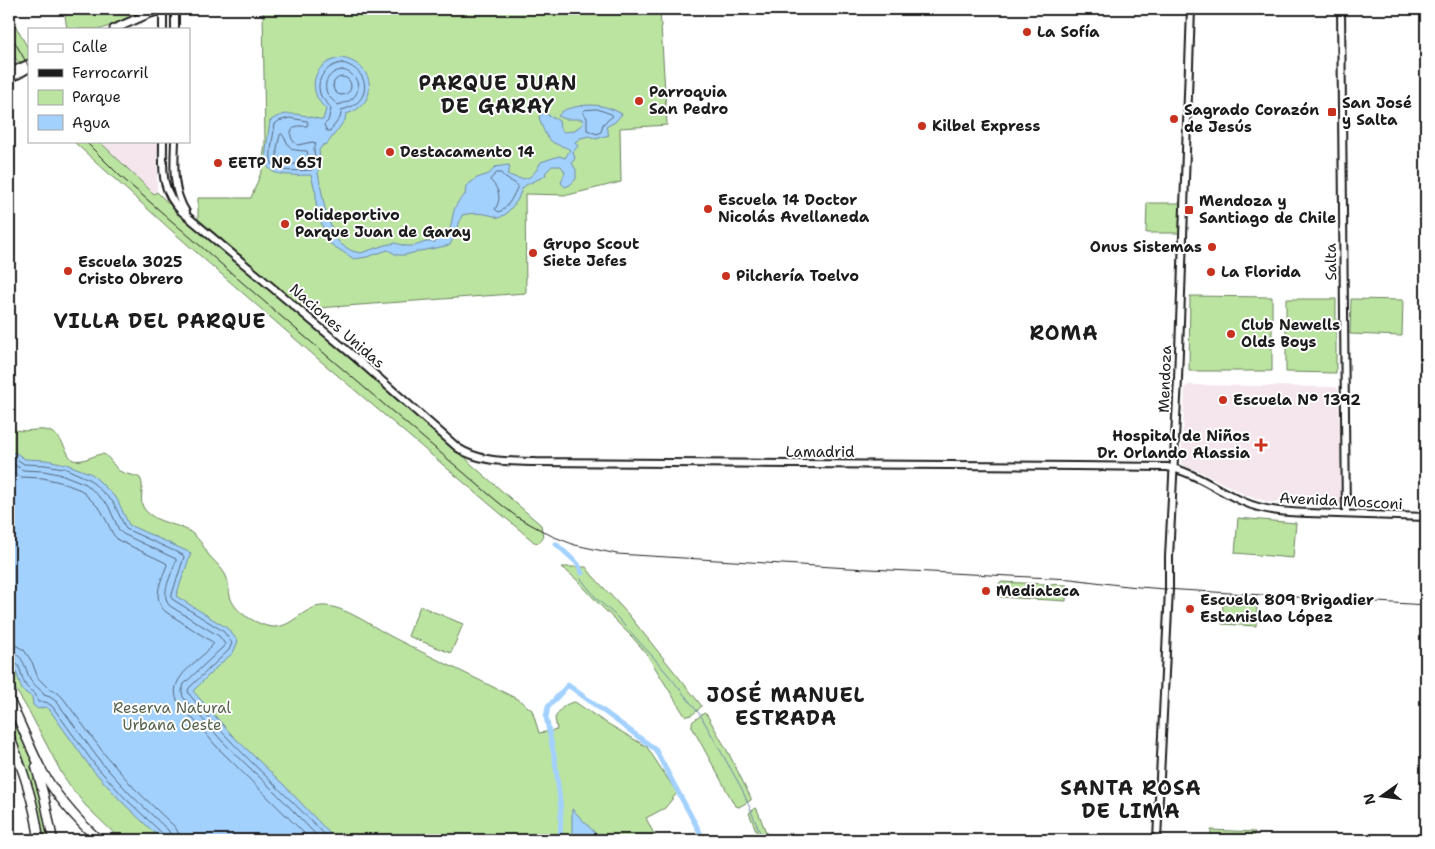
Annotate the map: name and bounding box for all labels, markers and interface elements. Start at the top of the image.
place label: La Sofía [1037,22,1100,42]
marker: La Sofía [1021,26,1033,38]
legend [28,28,190,142]
text: Calle [72,37,108,57]
text: Ferrocarril [72,63,149,83]
district label: PARQUE JUAN DE GARAY [418,70,578,119]
place label: Parroquia San Pedro [649,82,728,119]
text: Parque [72,87,121,107]
place label: San José y Salta [1342,93,1412,130]
marker: Parroquia San Pedro [633,95,645,107]
place label: Sagrado Corazón de Jesús [1184,100,1319,137]
marker: San José y Salta [1326,106,1338,118]
text: Agua [72,113,111,133]
marker: Sagrado Corazón de Jesús [1168,113,1180,125]
place label: Kilbel Express [932,116,1041,136]
marker: Kilbel Express [916,120,928,132]
place label: Destacamento 14 [400,142,535,162]
marker: Destacamento 14 [384,146,396,158]
place label: EETP Nº 651 [228,153,322,173]
marker: EETP Nº 651 [212,157,224,169]
place label: Escuela 14 Doctor Nicolás Avellaneda [718,190,870,227]
place label: Mendoza y Santiago de Chile [1199,191,1336,228]
marker: Escuela 14 Doctor Nicolás Avellaneda [702,203,714,215]
marker: Mendoza y Santiago de Chile [1183,204,1195,216]
place label: Polideportivo Parque Juan de Garay [295,205,471,242]
marker: Polideportivo Parque Juan de Garay [279,218,291,230]
place label: Grupo Scout Siete Jefes [543,234,639,271]
place label: Onus Sistemas [1090,237,1202,257]
marker: Onus Sistemas [1206,241,1218,253]
street label: Salta [1321,243,1341,281]
marker: Grupo Scout Siete Jefes [527,247,539,259]
place label: Escuela 3025 Cristo Obrero [78,252,183,289]
place label: La Florida [1221,262,1302,282]
marker: Escuela 3025 Cristo Obrero [62,265,74,277]
place label: Pilchería Toelvo [736,266,859,286]
marker: La Florida [1205,266,1217,278]
marker: Pilchería Toelvo [720,270,732,282]
street label: Naciones Unidas [285,279,389,373]
district label: VILLA DEL PARQUE [53,308,267,334]
place label: Club Newells Olds Boys [1241,315,1340,352]
district label: ROMA [1030,320,1098,346]
marker: Club Newells Olds Boys [1225,328,1237,340]
street label: Mendoza [1154,344,1176,413]
place label: Escuela N° 1392 [1233,390,1361,410]
marker: Escuela N° 1392 [1217,394,1229,406]
place label: Hospital de Niños Dr. Orlando Alassia [1097,426,1251,463]
marker: Hospital de Niños Dr. Orlando Alassia [1254,438,1268,452]
street label: Lamadrid [786,442,855,462]
street label: Avenida Mosconi [1279,488,1403,514]
place label: Mediateca [996,581,1080,601]
marker: Mediateca [980,585,992,597]
place label: Escuela 809 Brigadier Estanislao López [1200,590,1374,627]
marker: Escuela 809 Brigadier Estanislao López [1184,603,1196,615]
district label: JOSÉ MANUEL ESTRADA [707,680,865,731]
park label: Reserva Natural Urbana Oeste [113,698,231,735]
north arrow [1358,772,1408,822]
district label: SANTA ROSA DE LIMA [1060,775,1202,824]
text: N [1359,792,1379,807]

